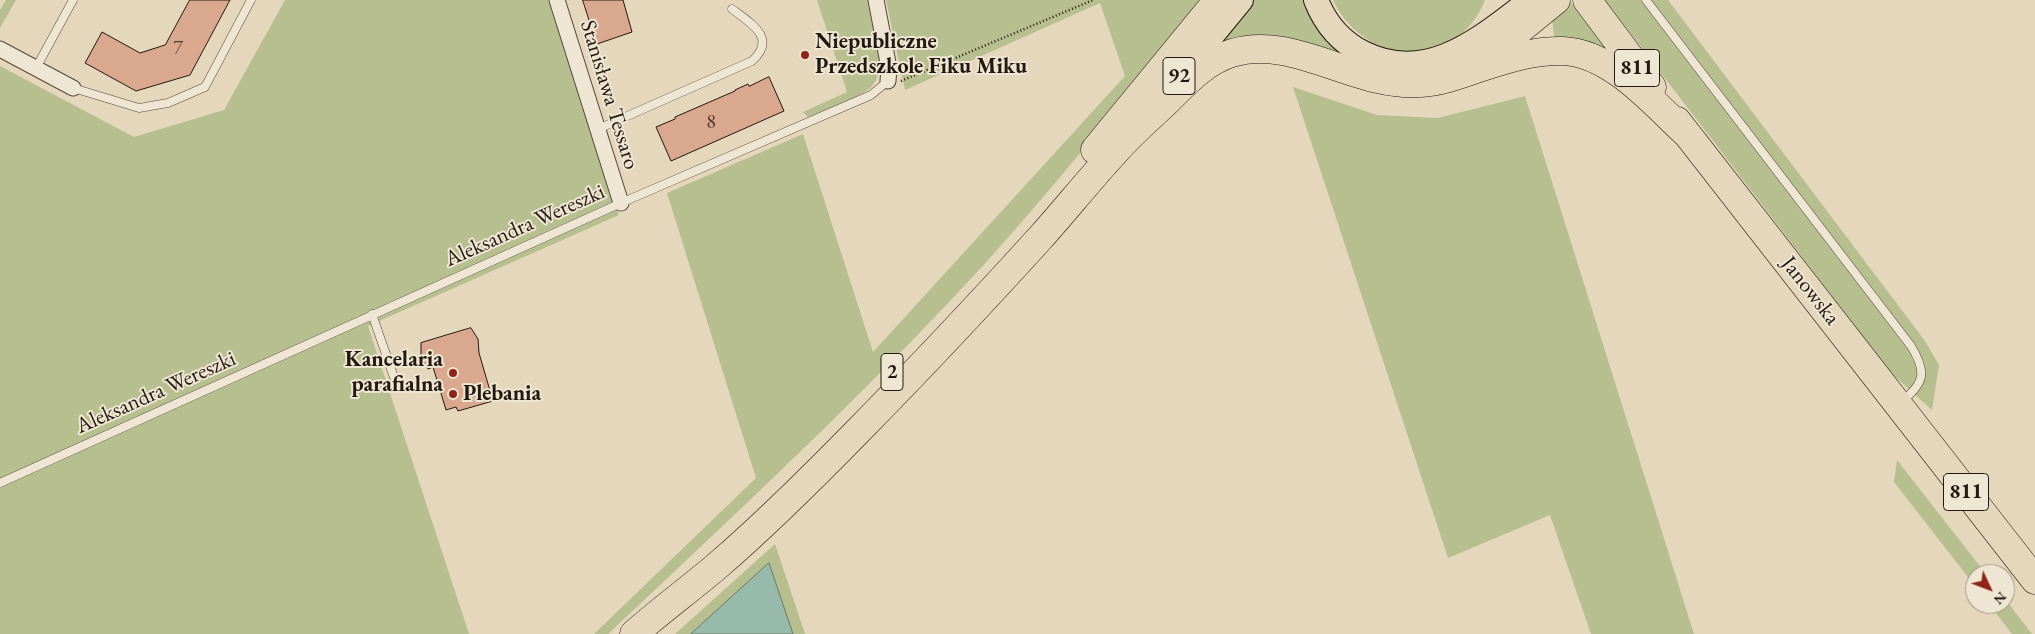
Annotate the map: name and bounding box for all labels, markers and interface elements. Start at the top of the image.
street label: Stanisława Tessaro [574,17,644,173]
place label: Niepubliczne Przedszkole Fiku Miku [815,29,1027,80]
house number: 7 [173,37,183,61]
marker: Niepubliczne Przedszkole Fiku Miku [799,49,811,61]
road number: 811 [1614,49,1660,86]
road number: 92 [1163,58,1195,94]
house number: 8 [706,111,716,135]
street label: Aleksandra Wereszki [441,179,609,273]
street label: Janowska [1775,251,1845,331]
street label: Aleksandra Wereszki [72,346,240,440]
place label: Kancelaria parafialna [345,347,443,398]
road number: 2 [881,354,903,391]
marker: Kancelaria parafialna [447,367,459,379]
place label: Plebania [463,381,541,407]
marker: Plebania [447,388,459,400]
road number: 811 [1944,474,1988,511]
north arrow [1965,564,2015,614]
text: N [1990,588,2011,609]

